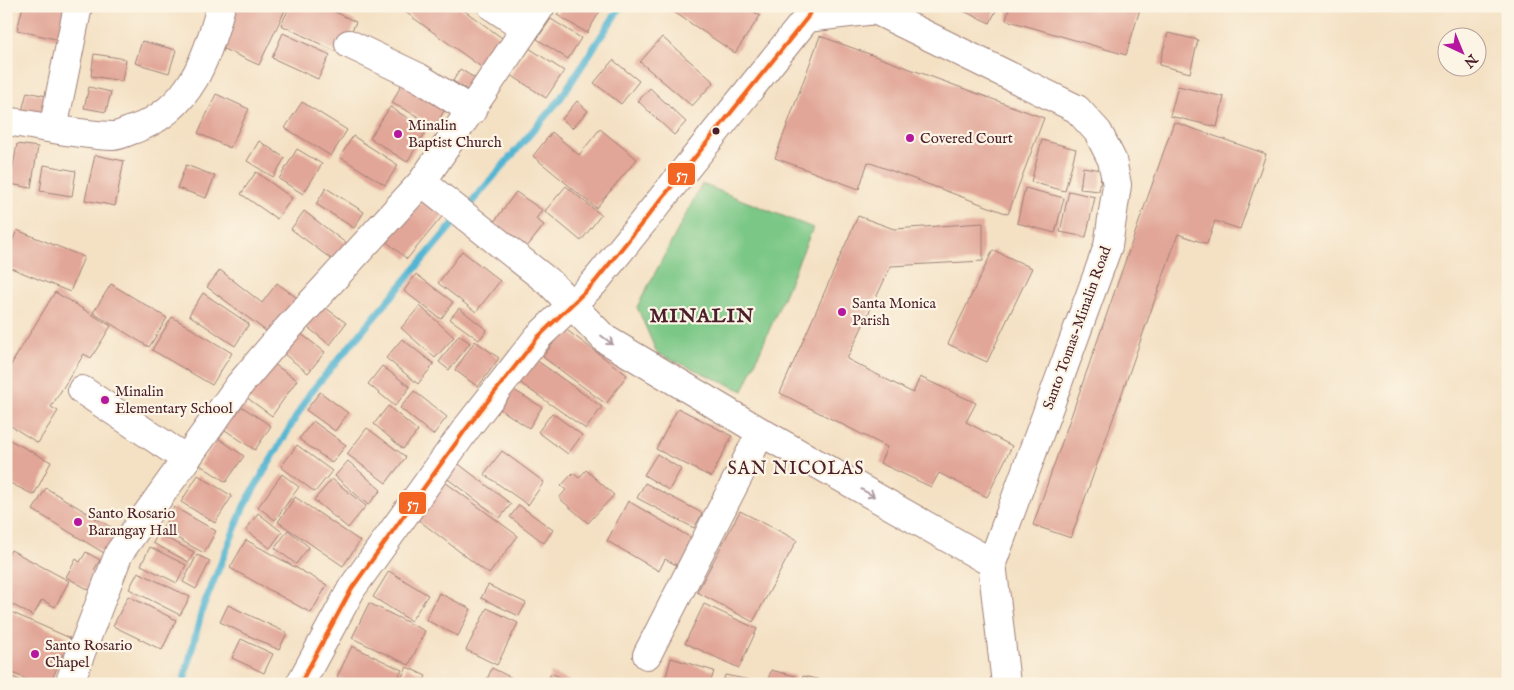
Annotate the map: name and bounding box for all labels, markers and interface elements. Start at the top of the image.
north arrow [1436,28,1486,78]
text: N [1460,49,1482,71]
place label: Minalin Baptist Church [408,116,502,152]
unlabelled marker [711,126,721,136]
marker: Minalin Baptist Church [392,128,404,140]
place label: Covered Court [920,129,1013,148]
marker: Covered Court [904,132,916,144]
line badge: 57 [667,162,696,186]
text: 57 [676,166,688,184]
street label: Santo Tomas-Minalin Road [1039,243,1116,412]
place label: Santa Monica Parish [852,294,936,330]
district label: MINALIN [650,304,754,329]
marker: Santa Monica Parish [836,306,848,318]
one-way arrow [600,335,614,345]
place label: Minalin Elementary School [115,382,234,418]
marker: Minalin Elementary School [99,394,111,406]
district label: SAN NICOLAS [728,458,864,481]
one-way arrow [860,489,875,498]
line badge: 57 [398,491,427,515]
text: 57 [407,495,419,513]
place label: Santo Rosario Barangay Hall [88,504,178,540]
marker: Santo Rosario Barangay Hall [72,516,84,528]
place label: Santo Rosario Chapel [45,636,132,672]
marker: Santo Rosario Chapel [29,648,41,660]

